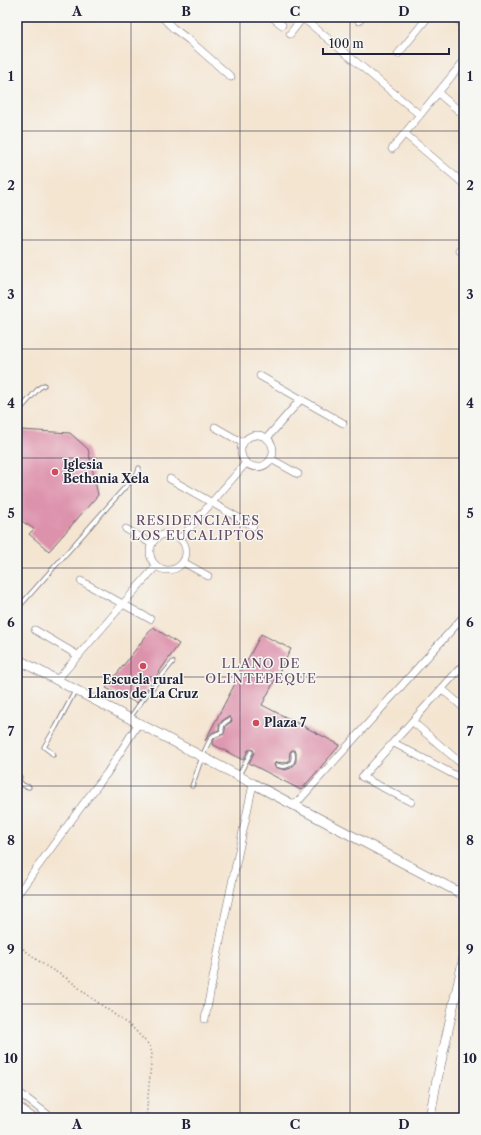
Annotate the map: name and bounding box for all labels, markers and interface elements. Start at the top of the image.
text: A [71,3,83,19]
text: B [181,3,191,19]
text: C [290,3,300,19]
text: D [398,3,410,19]
scale bar [323,30,449,56]
text: 100 m [329,36,364,51]
text: 1 [8,68,14,84]
text: 1 [467,68,473,84]
text: 2 [7,177,15,193]
text: 2 [466,177,474,193]
text: 3 [7,286,15,302]
text: 3 [466,286,474,302]
text: 4 [7,395,15,411]
text: 4 [466,395,474,411]
place label: Iglesia Bethania Xela [63,457,150,486]
marker: Iglesia Bethania Xela [50,467,60,477]
text: 5 [7,505,15,521]
text: 5 [466,505,474,521]
district label: RESIDENCIALES LOS EUCALIPTOS [131,512,265,543]
text: 6 [7,614,15,630]
text: 6 [466,614,474,630]
district label: LLANO DE OLINTEPEQUE [205,655,317,686]
marker: Escuela rural Llanos de La Cruz [138,661,148,671]
place label: Escuela rural Llanos de La Cruz [88,672,198,701]
place label: Plaza 7 [264,715,307,730]
marker: Plaza 7 [251,718,261,728]
text: 7 [8,723,15,739]
text: 7 [467,723,474,739]
text: 8 [7,832,15,848]
text: 8 [466,832,474,848]
text: 9 [7,941,15,957]
text: 9 [466,941,474,957]
text: 10 [4,1050,18,1066]
text: 10 [463,1050,477,1066]
text: A [71,1116,83,1132]
text: B [181,1116,191,1132]
text: C [290,1116,300,1132]
text: D [398,1116,410,1132]

